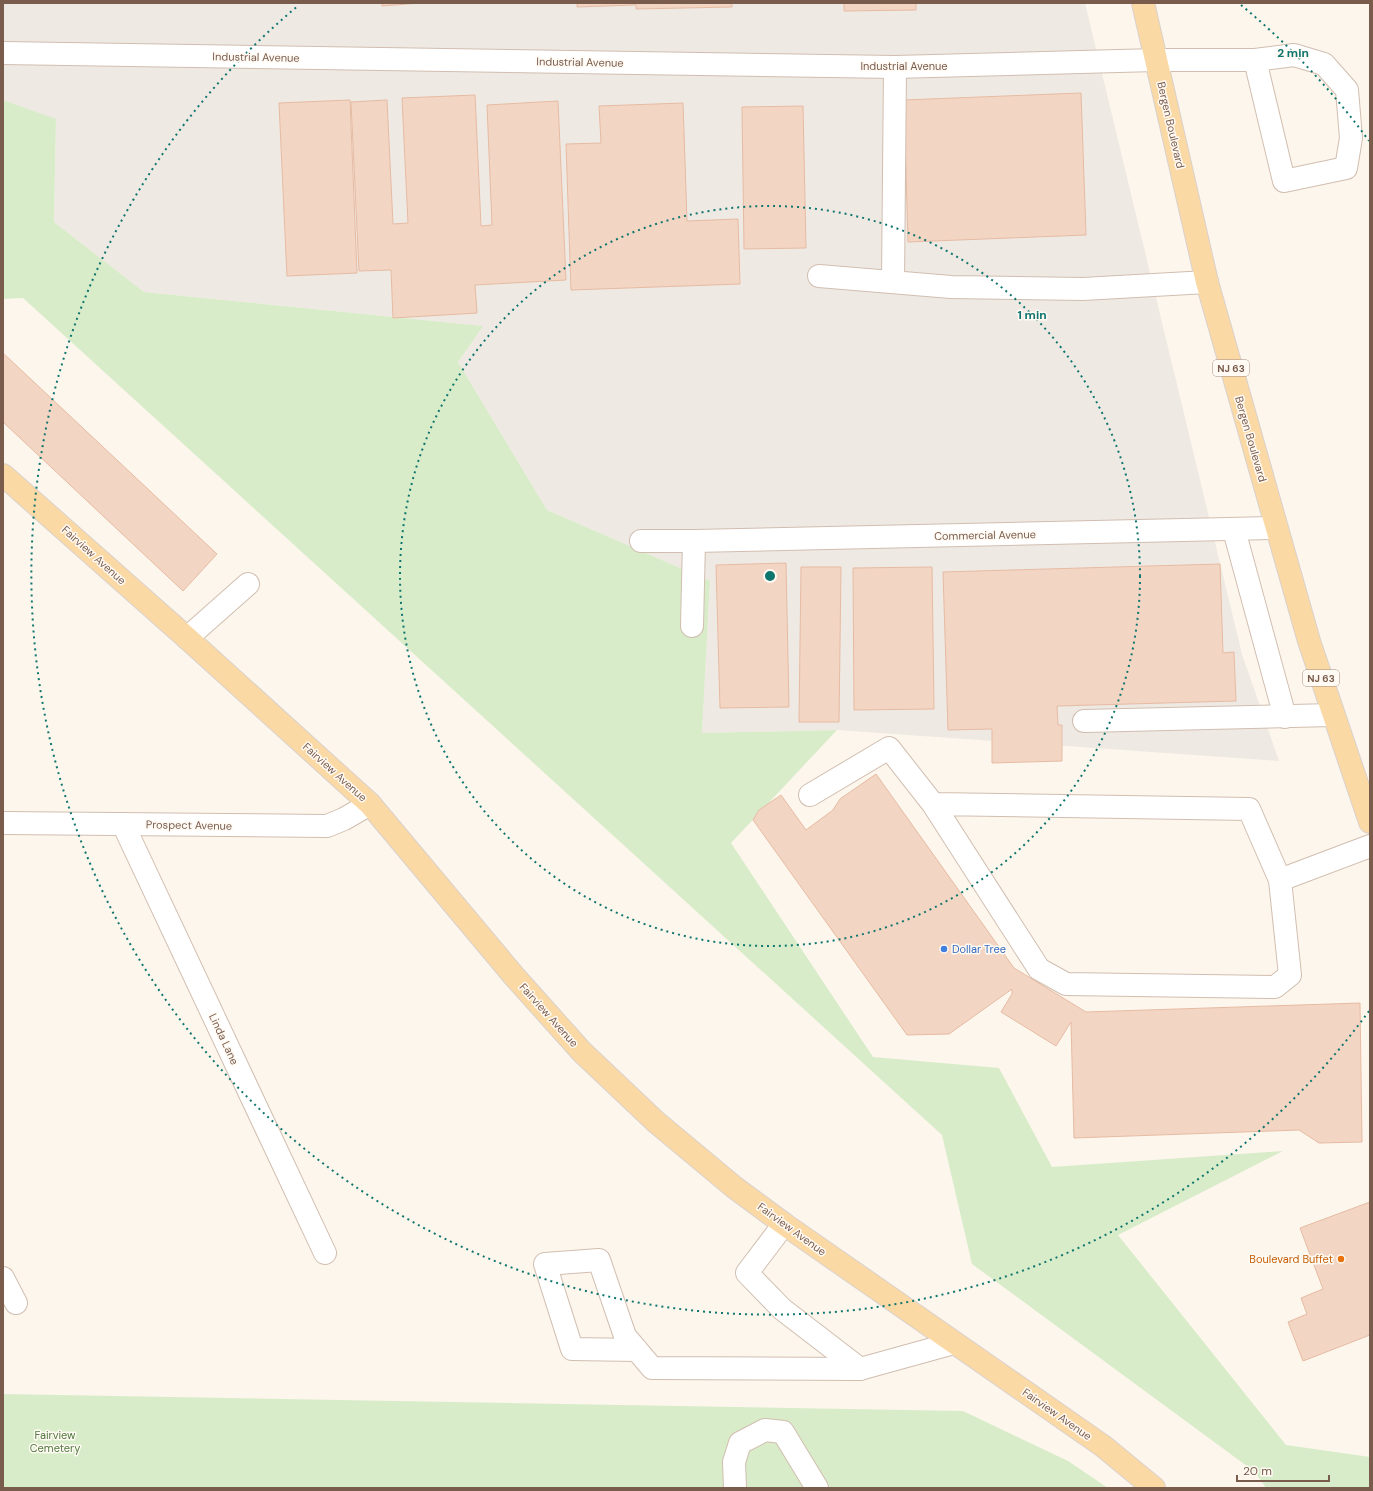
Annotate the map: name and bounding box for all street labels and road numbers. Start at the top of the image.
street label: Industrial Avenue [212,49,300,65]
street label: Industrial Avenue [536,54,624,70]
street label: Industrial Avenue [860,59,948,73]
street label: Bergen Boulevard [1154,80,1188,170]
road number: NJ 63 [1213,360,1249,376]
street label: Bergen Boulevard [1232,395,1270,484]
street label: Fairview Avenue [59,523,129,587]
street label: Commercial Avenue [934,527,1036,543]
road number: NJ 63 [1303,670,1339,686]
street label: Fairview Avenue [300,740,370,804]
street label: Prospect Avenue [146,817,232,833]
street label: Fairview Avenue [517,980,581,1050]
street label: Linda Lane [206,1011,242,1067]
street label: Fairview Avenue [755,1199,829,1259]
street label: Fairview Avenue [1020,1385,1094,1443]

